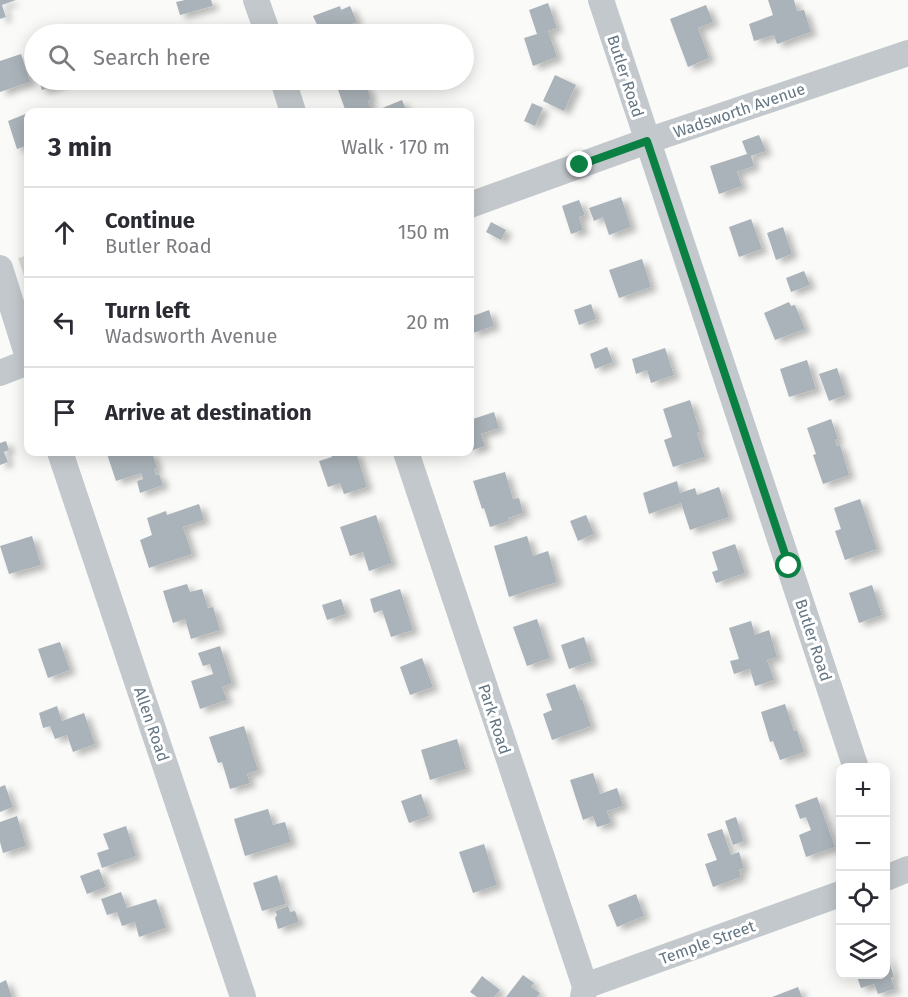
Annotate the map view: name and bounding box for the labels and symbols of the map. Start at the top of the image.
street label: Butler Road [603,33,648,120]
street label: Wadsworth Avenue [671,79,807,142]
route end [566,151,592,177]
route start [775,552,801,578]
street label: Butler Road [791,597,836,684]
street label: Park Road [474,682,515,757]
street label: Allen Road [130,684,173,764]
street label: Temple Street [657,916,758,969]

